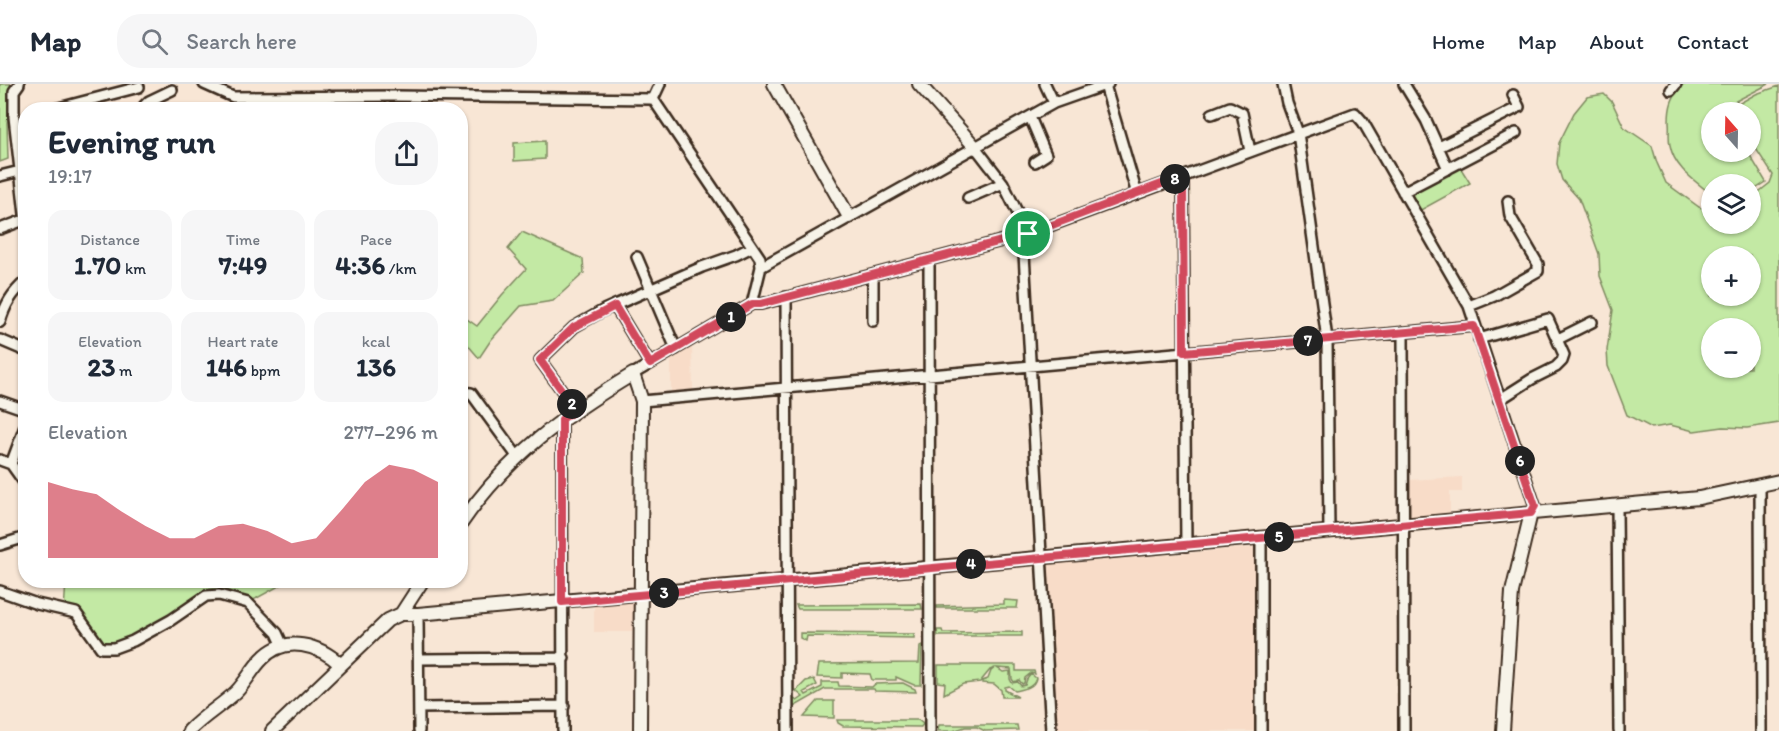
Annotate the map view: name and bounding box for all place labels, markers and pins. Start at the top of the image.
pin: 8 [1160,164,1190,194]
pin [1002,208,1053,259]
pin: 1 [716,302,746,332]
pin: 7 [1293,326,1323,356]
pin: 2 [557,389,587,419]
pin: 6 [1505,446,1535,476]
pin: 5 [1264,522,1294,552]
pin: 4 [956,549,986,579]
pin: 3 [649,578,679,608]

